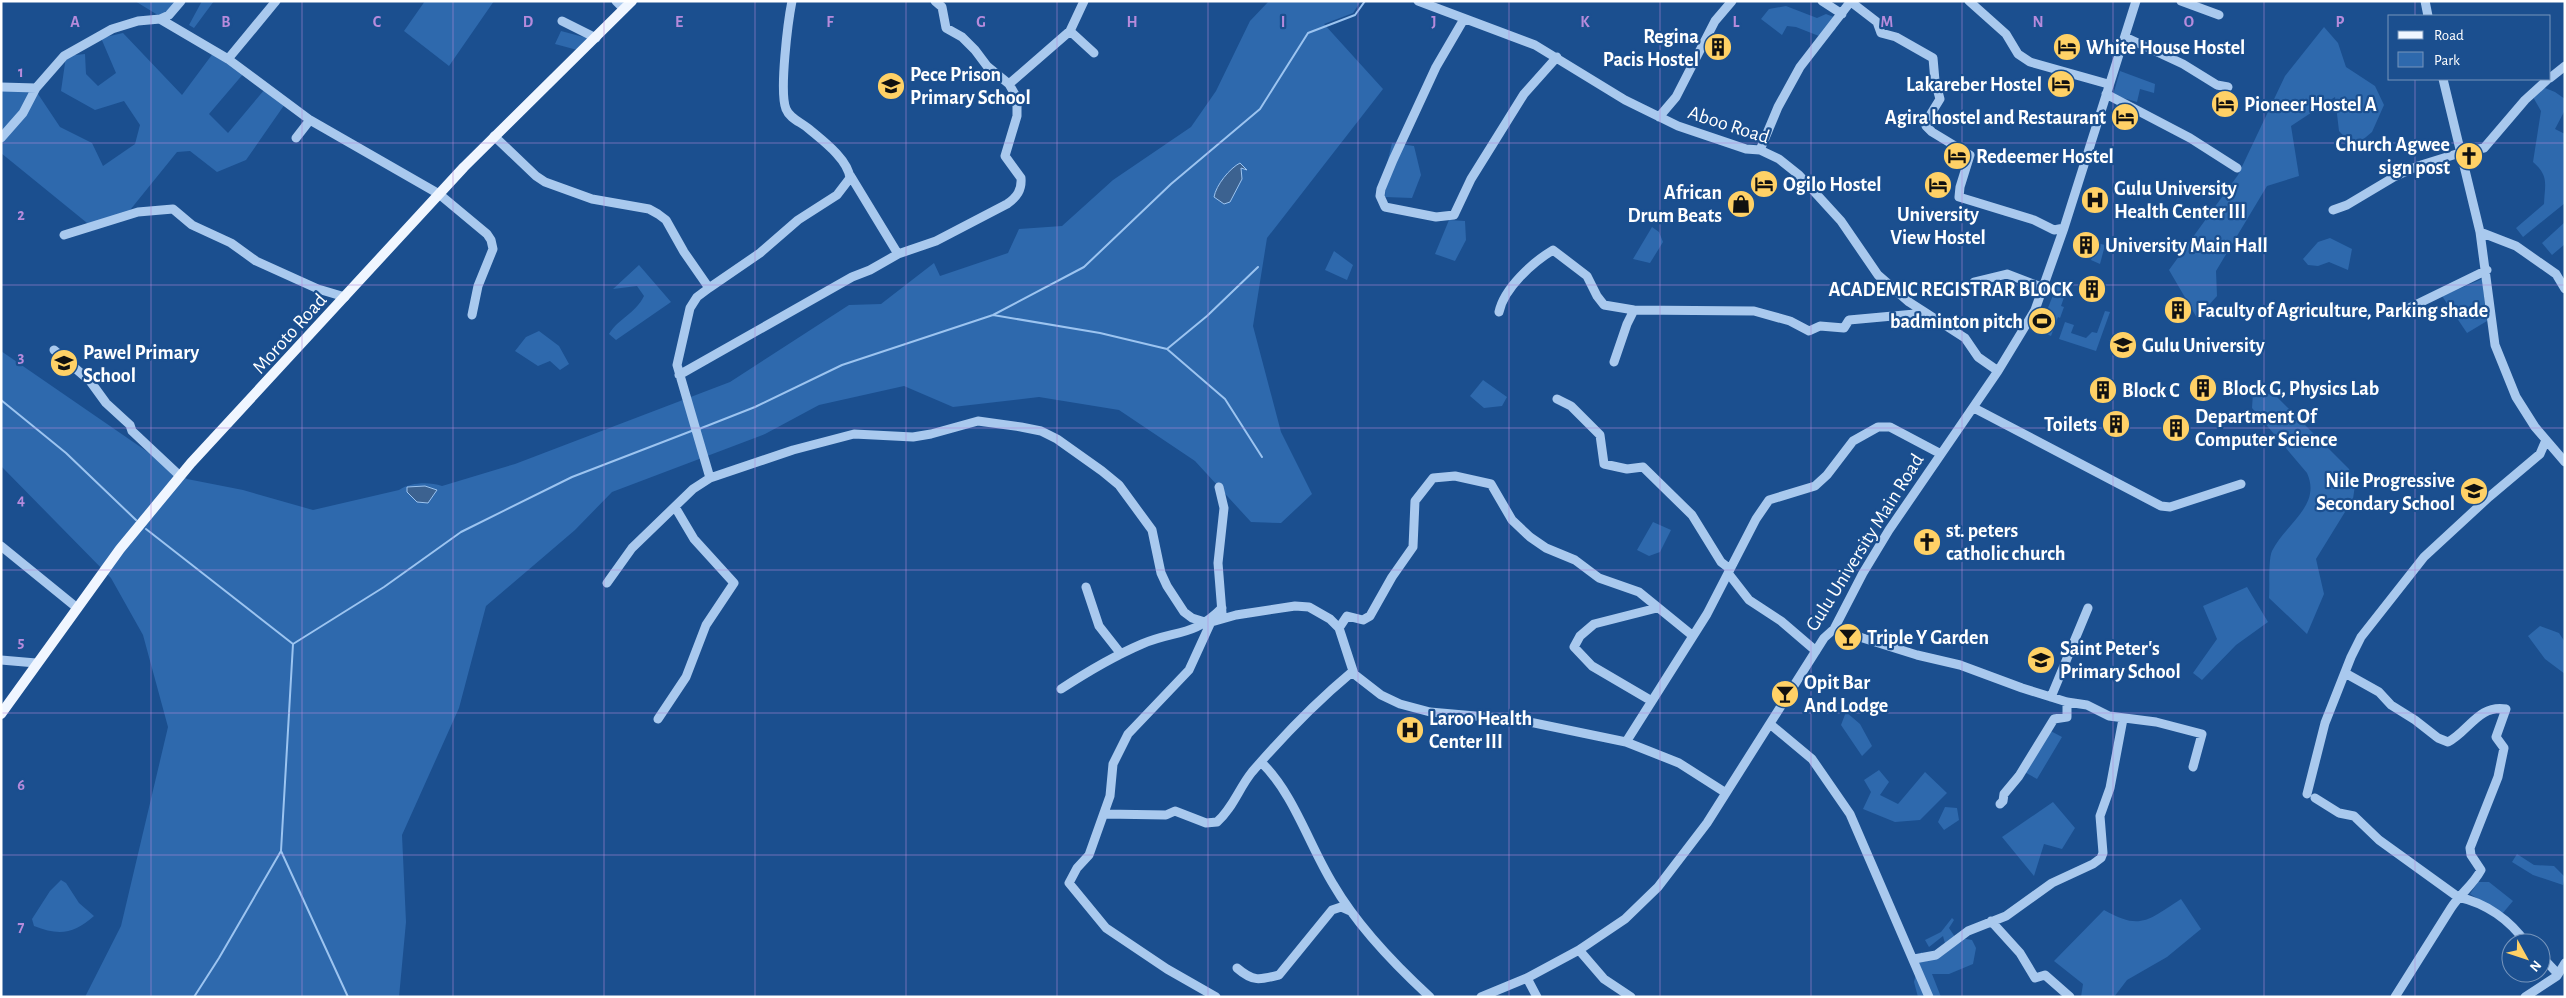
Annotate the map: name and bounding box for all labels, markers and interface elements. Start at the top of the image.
text: A [70,14,80,30]
text: B [221,14,231,30]
text: C [373,14,382,30]
text: D [523,14,534,30]
text: E [675,14,683,30]
text: F [826,14,834,30]
text: G [976,14,986,30]
text: H [1126,14,1138,30]
text: I [1281,14,1285,30]
text: J [1431,14,1437,30]
text: K [1580,14,1590,30]
text: L [1733,14,1740,30]
text: M [1881,14,1893,30]
text: N [2032,14,2044,30]
text: O [2184,14,2194,30]
text: P [2336,14,2345,30]
legend [2388,15,2551,80]
place label: Regina Pacis Hostel [1603,27,1699,70]
text: Road [2434,28,2464,43]
building icon: Regina Pacis Hostel [1703,32,1733,62]
hotel icon: White House Hostel [2052,32,2082,62]
place label: White House Hostel [2086,38,2245,58]
text: Park [2434,53,2460,68]
text: 1 [18,64,24,80]
place label: Pece Prison Primary School [910,65,1031,108]
hotel icon: Lakareber Hostel [2046,69,2076,99]
school or university icon: Pece Prison Primary School [876,71,906,101]
place label: Lakareber Hostel [1906,75,2042,95]
hotel icon: Pioneer Hostel A [2210,89,2240,119]
place label: Pioneer Hostel A [2244,95,2377,115]
street label: Aboo Road [1685,102,1772,148]
hotel icon: Agira hostel and Restaurant [2110,102,2140,132]
place label: Agira hostel and Restaurant [1885,108,2106,128]
place label: Church Agwee sign post [2336,135,2450,178]
hotel icon: Redeemer Hostel [1942,141,1972,171]
church icon: Church Agwee sign post [2454,141,2484,171]
place label: Redeemer Hostel [1976,147,2114,167]
hotel icon: Ogilo Hostel [1749,169,1779,199]
hotel icon: University View Hostel [1923,170,1953,200]
place label: Ogilo Hostel [1783,175,1882,195]
place label: Gulu University Health Center III [2114,179,2246,222]
place label: African Drum Beats [1628,183,1722,226]
hospital icon: Gulu University Health Center III [2080,185,2110,215]
shop icon: African Drum Beats [1726,189,1756,219]
place label: University View Hostel [1890,205,1986,248]
text: 2 [17,207,25,223]
building icon: University Main Hall [2071,230,2101,260]
place label: University Main Hall [2105,236,2268,256]
building icon: ACADEMIC REGISTRAR BLOCK [2077,274,2107,304]
place label: ACADEMIC REGISTRAR BLOCK [1829,280,2073,300]
street label: Moroto Road [249,290,331,378]
building icon: Faculty of Agriculture, Parking shade [2163,295,2193,325]
place label: Faculty of Agriculture, Parking shade [2197,301,2488,321]
sports icon: badminton pitch [2027,306,2057,336]
place label: badminton pitch [1890,312,2023,332]
school or university icon: Gulu University [2108,330,2138,360]
place label: Gulu University [2142,336,2265,356]
place label: Pawel Primary School [83,343,199,386]
school or university icon: Pawel Primary School [49,348,79,378]
text: 3 [18,349,25,365]
building icon: Block G, Physics Lab [2188,373,2218,403]
building icon: Block C [2088,375,2118,405]
place label: Block G, Physics Lab [2222,379,2379,399]
place label: Block C [2122,381,2180,401]
place label: Department Of Computer Science [2195,407,2337,450]
building icon: Toilets [2101,409,2131,439]
building icon: Department Of Computer Science [2161,413,2191,443]
place label: Toilets [2044,415,2097,435]
street label: Gulu University Main Road [1802,450,1928,635]
place label: Nile Progressive Secondary School [2316,471,2455,514]
school or university icon: Nile Progressive Secondary School [2459,476,2489,506]
text: 4 [17,492,25,508]
place label: st. peters catholic church [1946,521,2065,564]
church icon: st. peters catholic church [1912,527,1942,557]
bar icon: Triple Y Garden [1833,622,1863,652]
place label: Triple Y Garden [1867,628,1989,648]
text: 5 [18,634,25,650]
place label: Saint Peter's Primary School [2060,639,2181,682]
school or university icon: Saint Peter's Primary School [2026,645,2056,675]
place label: Opit Bar And Lodge [1804,673,1888,716]
bar icon: Opit Bar And Lodge [1770,679,1800,709]
place label: Laroo Health Center III [1429,709,1532,752]
hospital icon: Laroo Health Center III [1395,715,1425,745]
text: 6 [17,777,25,793]
text: 7 [18,919,25,935]
north arrow [2501,933,2551,983]
text: N [2527,957,2544,974]

